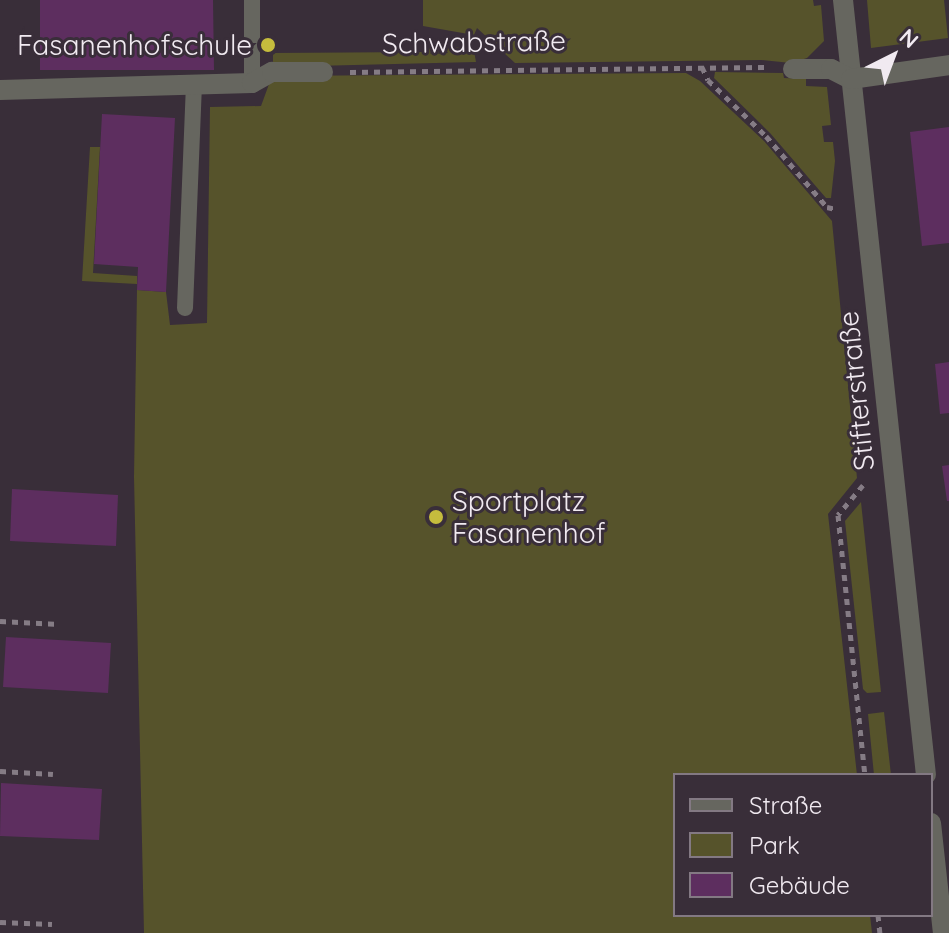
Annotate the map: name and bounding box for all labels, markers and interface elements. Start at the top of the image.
north arrow [853,16,933,96]
text: N [894,22,924,54]
street label: Schwabstraße [382,24,566,60]
place label: Fasanenhofschule [17,28,252,62]
marker: Fasanenhofschule [259,36,277,54]
street label: Stifterstraße [831,310,881,472]
place label: Sportplatz Fasanenhof [452,484,606,550]
marker: Sportplatz Fasanenhof [427,508,445,526]
legend [673,773,933,917]
text: Straße [749,790,822,820]
text: Park [749,830,800,860]
text: Gebäude [749,870,850,900]

